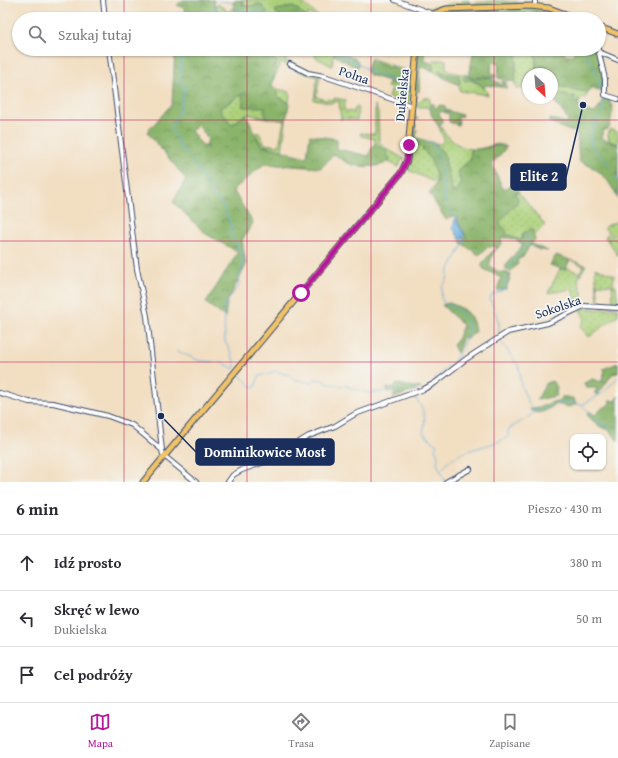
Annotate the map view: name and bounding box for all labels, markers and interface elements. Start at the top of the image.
search box [12,12,606,56]
icon: search [26,23,48,45]
text: Szukaj tutaj [58,24,132,45]
street label: Polna [336,61,372,89]
street label: Dukielska [390,67,414,122]
north arrow [522,68,558,104]
route end [400,136,418,154]
callout: Elite 2 [511,164,566,190]
text: Elite 2 [520,166,558,186]
route start [292,284,310,302]
street label: Sokolska [532,290,584,324]
map controls [570,434,606,470]
button: locate [570,434,606,470]
callout: Dominikowice Most [196,439,334,465]
text: Dominikowice Most [204,442,327,462]
text: 6 min [16,496,58,521]
text: Pieszo · 430 m [528,499,602,518]
icon: ahead [16,552,38,574]
text: Idź prosto [54,552,121,573]
text: 380 m [570,553,602,572]
text: Skręć w lewo [54,599,140,620]
icon: left [16,608,38,630]
text: 50 m [576,609,602,628]
text: Dukielska [54,620,107,639]
icon: arrive [16,664,38,686]
text: Cel podróży [54,664,133,685]
tab: Mapa [88,711,113,751]
tab: Trasa [289,711,314,751]
tab: Zapisane [489,711,530,751]

